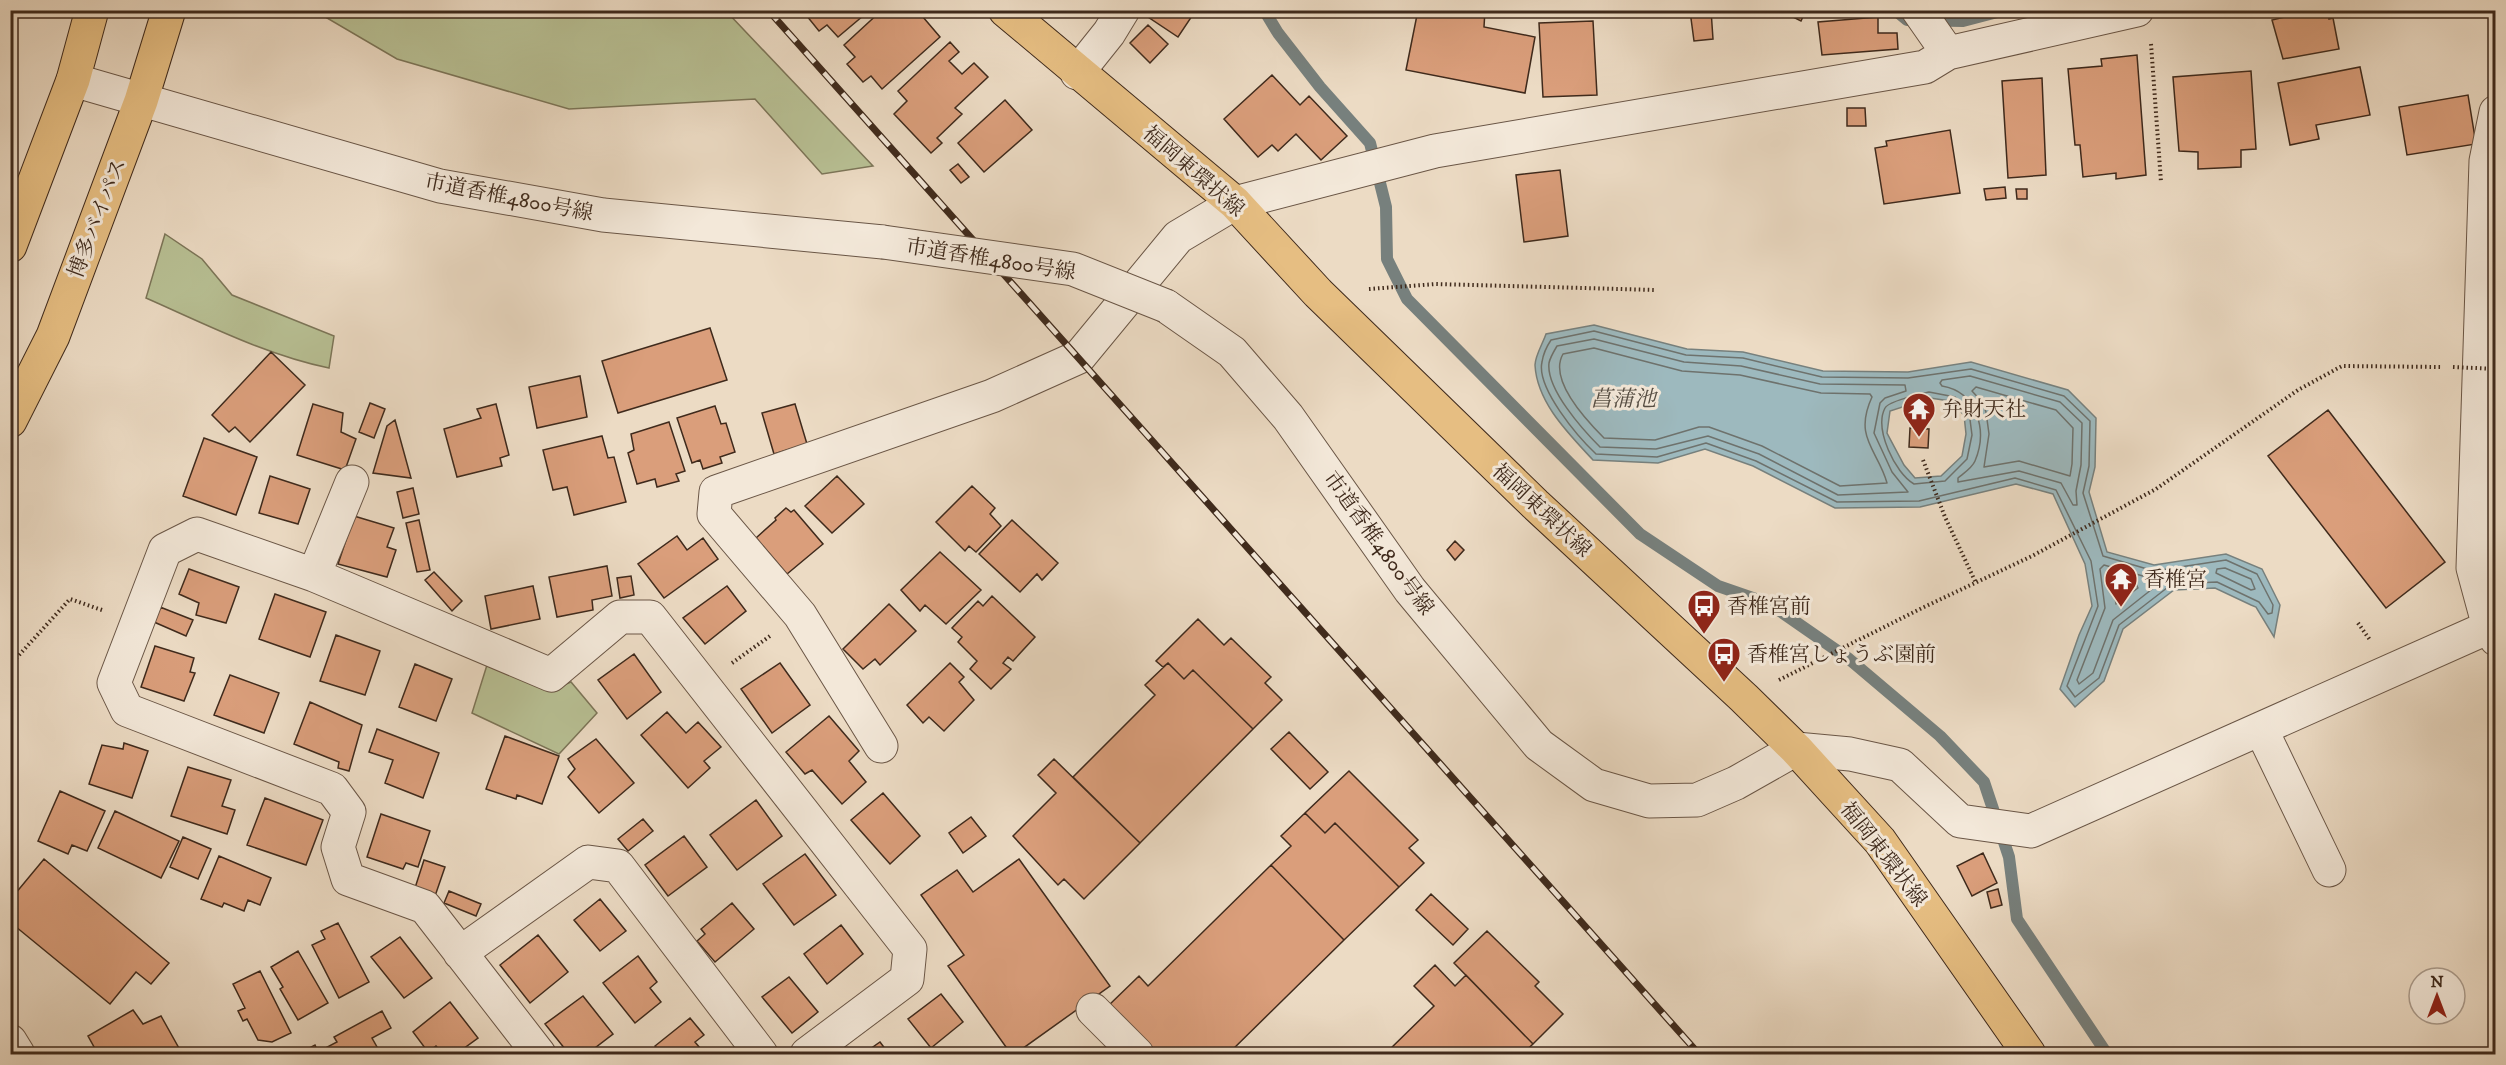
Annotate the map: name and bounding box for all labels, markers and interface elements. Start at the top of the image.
street label: 福岡東環状線 [1137,121,1249,223]
street label: 博多バイパス [63,155,133,282]
street label: 市道香椎4800号線 [422,169,595,227]
street label: 市道香椎4800号線 [904,234,1077,286]
water label: 菖蒲池 [1590,386,1659,413]
temple icon: 弁財天社 [1901,391,1937,438]
place label: 弁財天社 [1942,397,2026,423]
street label: 福岡東環状線 [1486,458,1596,563]
street label: 市道香椎4800号線 [1317,467,1439,620]
temple icon: 香椎宮 [2103,561,2139,608]
place label: 香椎宮 [2144,567,2207,593]
bus stop icon: 香椎宮前 [1686,588,1722,635]
place label: 香椎宮前 [1727,594,1811,620]
bus stop icon: 香椎宮しょうぶ園前 [1706,636,1742,683]
place label: 香椎宮しょうぶ園前 [1747,642,1936,668]
street label: 福岡東環状線 [1834,797,1932,912]
north arrow [2407,966,2467,1026]
text: N [2430,972,2444,992]

